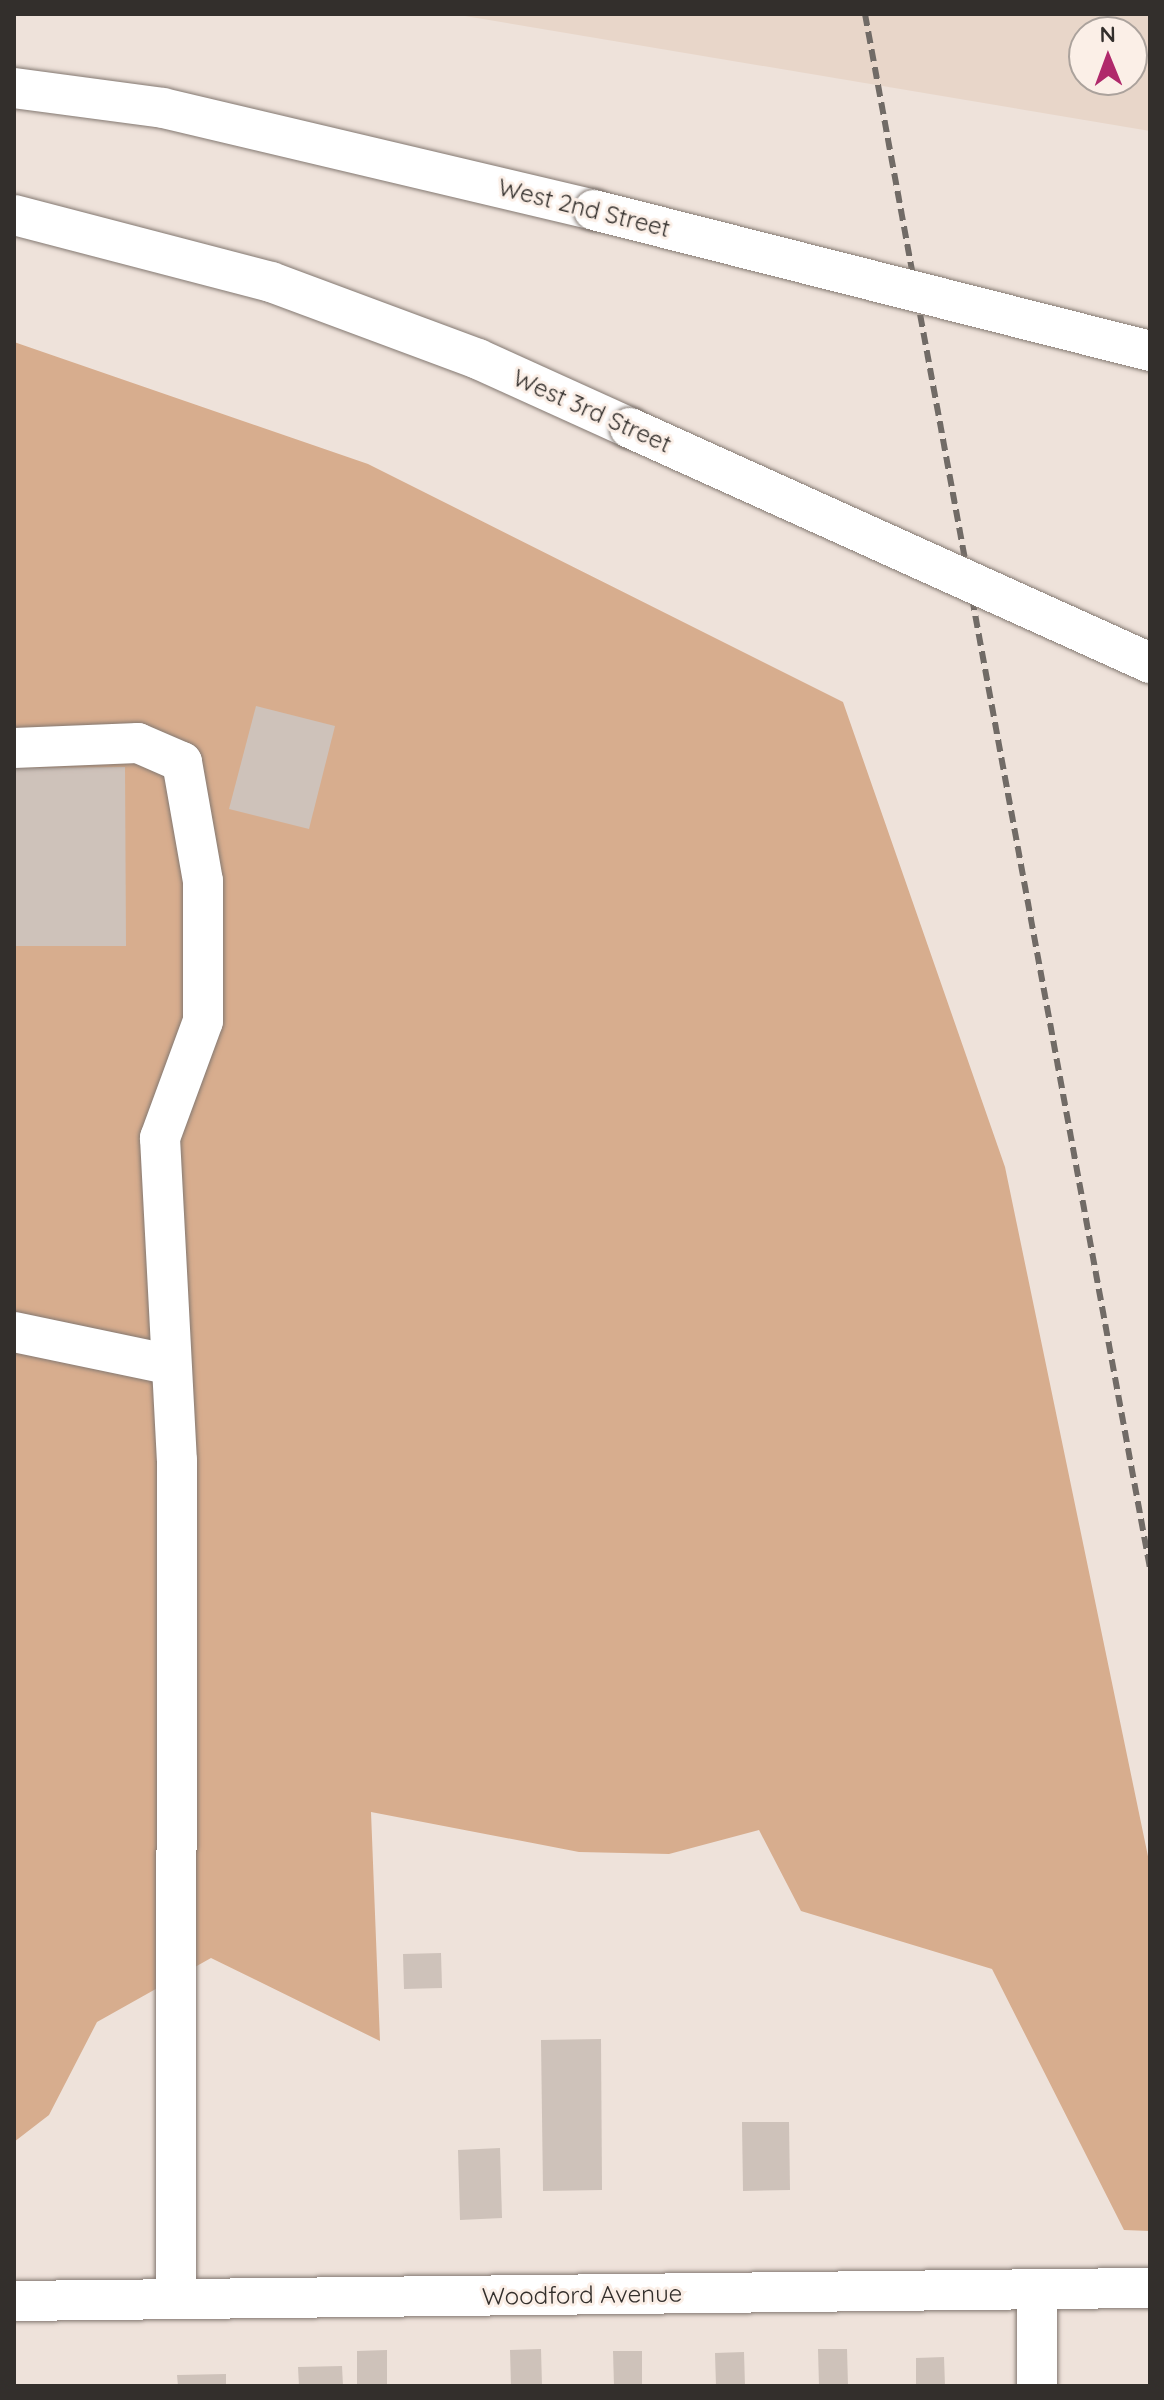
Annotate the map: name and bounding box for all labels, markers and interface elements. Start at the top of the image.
north arrow [1068,16,1148,96]
text: N [1099,20,1116,48]
street label: West 2nd Street [495,173,673,243]
street label: West 3rd Street [508,363,676,459]
street label: Woodford Avenue [482,2279,682,2311]

